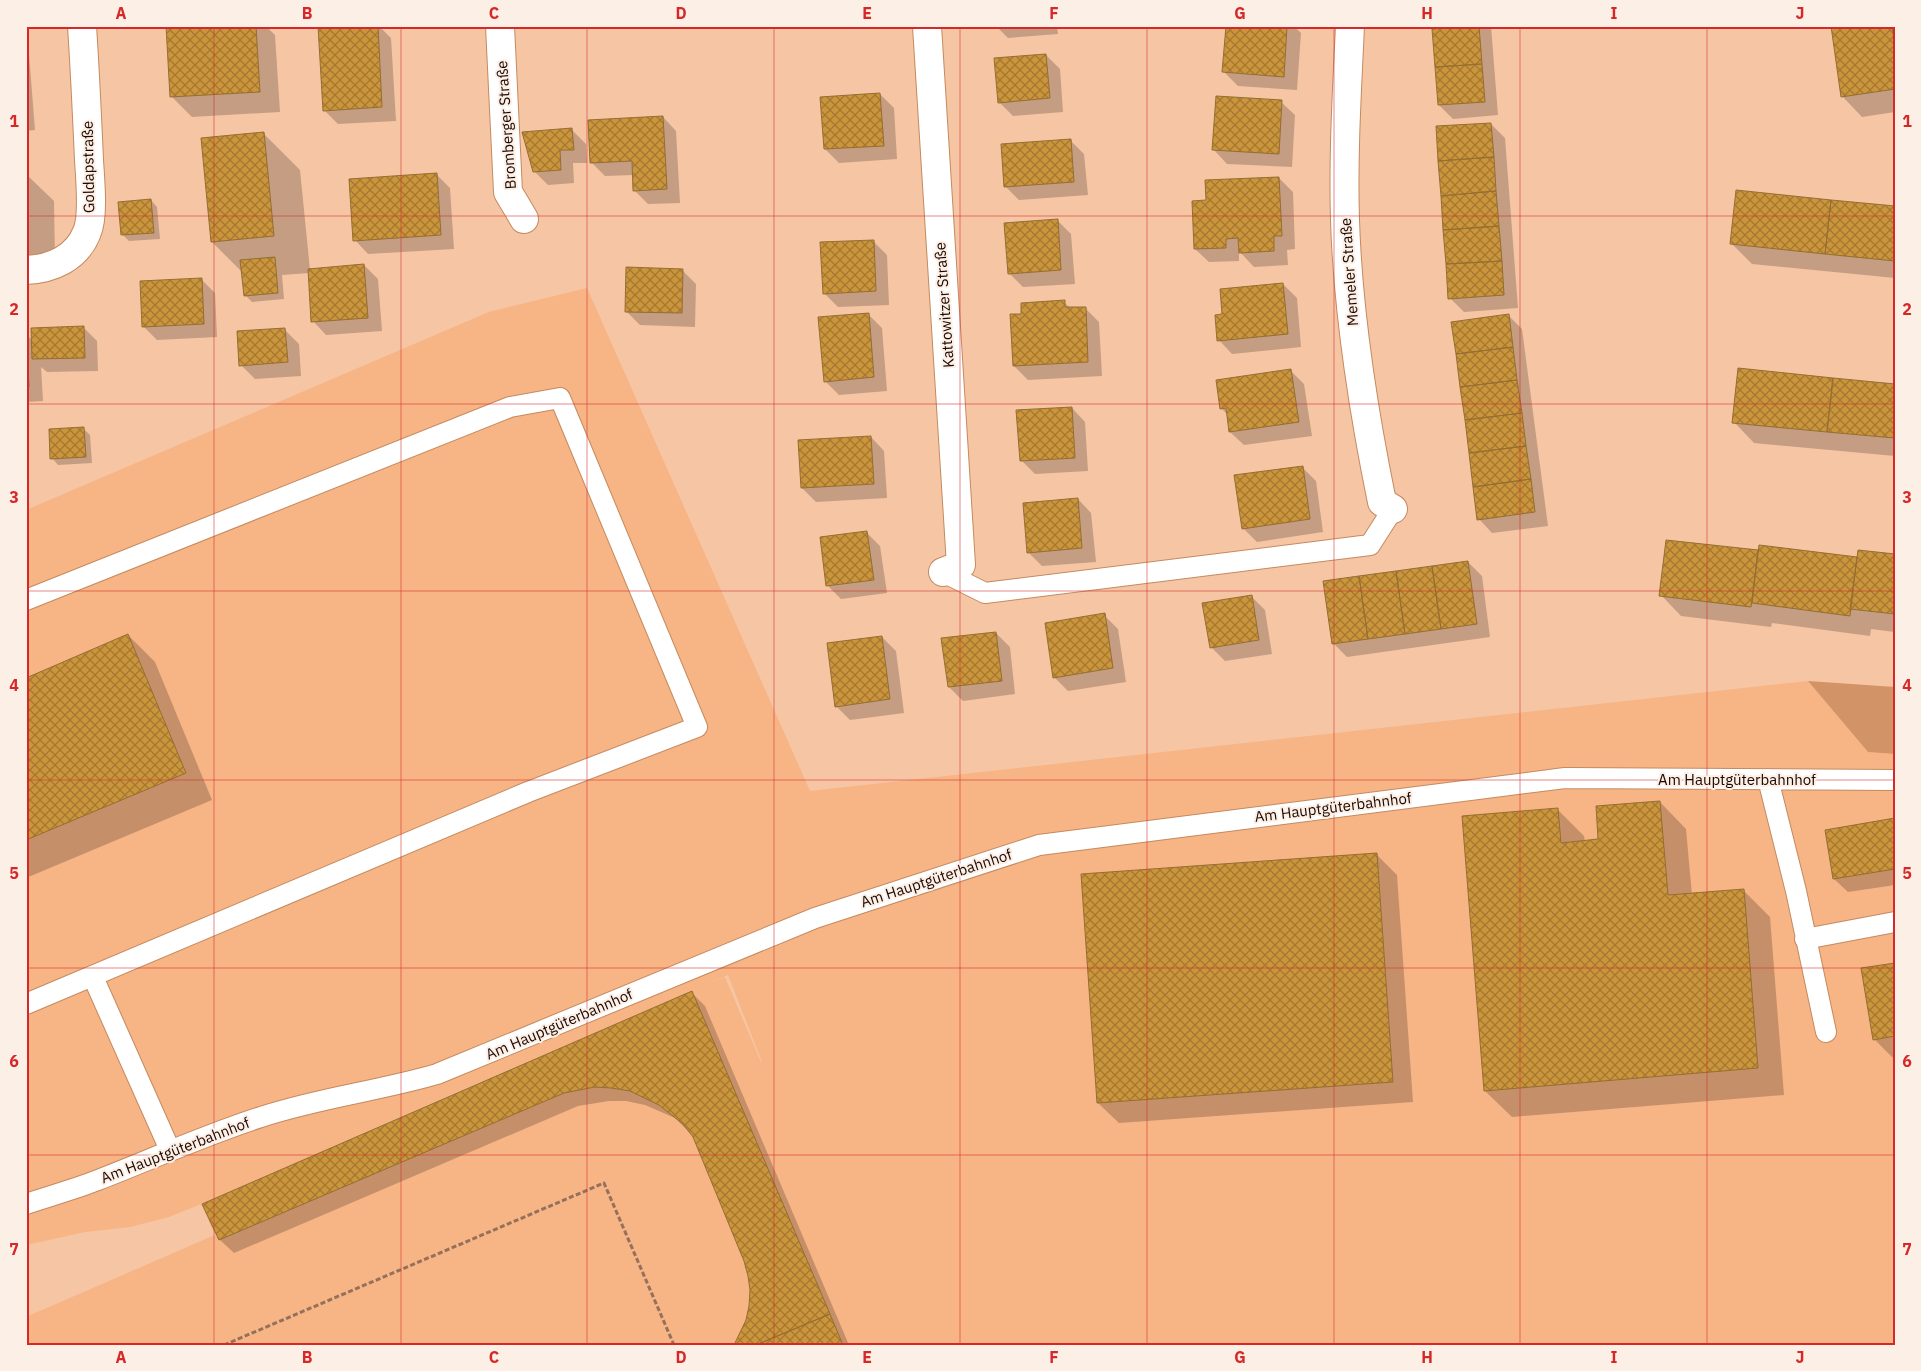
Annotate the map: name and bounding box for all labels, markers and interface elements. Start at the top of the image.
text: A [116,3,127,23]
text: B [302,3,313,23]
text: C [489,3,499,23]
text: D [675,3,687,23]
text: E [862,3,872,23]
text: F [1049,3,1059,23]
text: G [1234,3,1246,23]
text: H [1421,3,1433,23]
text: I [1611,3,1618,23]
text: J [1796,3,1804,23]
street label: Bromberger Straße [492,60,520,190]
text: 1 [9,111,19,131]
text: 1 [1902,111,1912,131]
street label: Goldapstraße [78,121,98,213]
street label: Memeler Straße [1336,217,1362,327]
street label: Kattowitzer Straße [930,242,958,368]
text: 2 [9,299,19,319]
text: 2 [1902,299,1912,319]
text: 3 [9,487,19,507]
text: 3 [1902,487,1912,507]
text: 4 [9,675,19,695]
text: 4 [1902,675,1912,695]
street label: Am Hauptgüterbahnhof [1658,770,1816,789]
street label: Am Hauptgüterbahnhof [1253,788,1413,826]
street label: Am Hauptgüterbahnhof [858,845,1014,911]
text: 5 [9,863,19,883]
text: 5 [1902,863,1912,883]
street label: Am Hauptgüterbahnhof [483,984,635,1064]
text: 6 [9,1051,19,1071]
text: 6 [1902,1051,1912,1071]
street label: Am Hauptgüterbahnhof [98,1113,252,1187]
text: 7 [9,1239,19,1259]
text: 7 [1902,1239,1912,1259]
text: A [116,1347,127,1367]
text: B [302,1347,313,1367]
text: C [489,1347,499,1367]
text: D [675,1347,687,1367]
text: E [862,1347,872,1367]
text: F [1049,1347,1059,1367]
text: G [1234,1347,1246,1367]
text: H [1421,1347,1433,1367]
text: I [1611,1347,1618,1367]
text: J [1796,1347,1804,1367]

